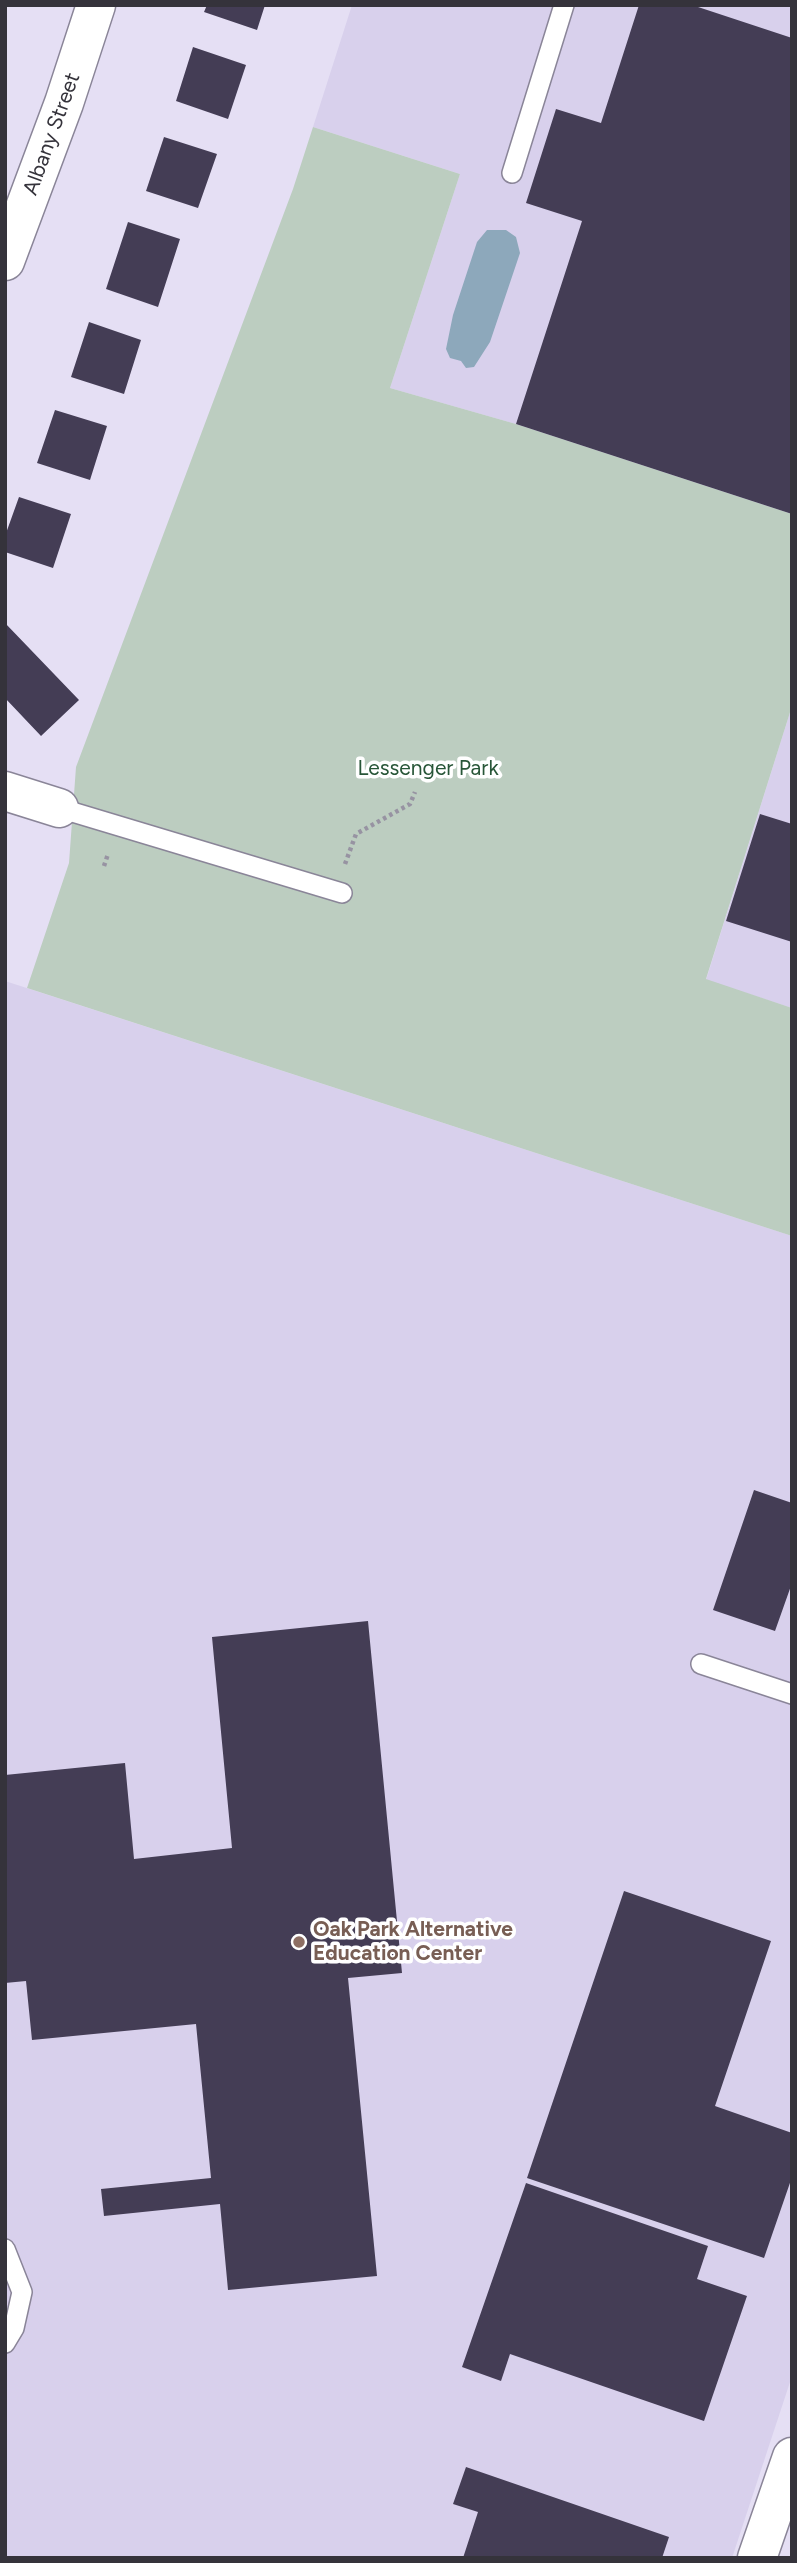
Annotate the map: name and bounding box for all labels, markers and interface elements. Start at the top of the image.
street label: Albany Street [18,69,86,199]
park label: Lessenger Park [357,756,499,782]
place label: Oak Park Alternative Education Center [313,1917,513,1967]
marker: Oak Park Alternative Education Center [291,1934,307,1950]

